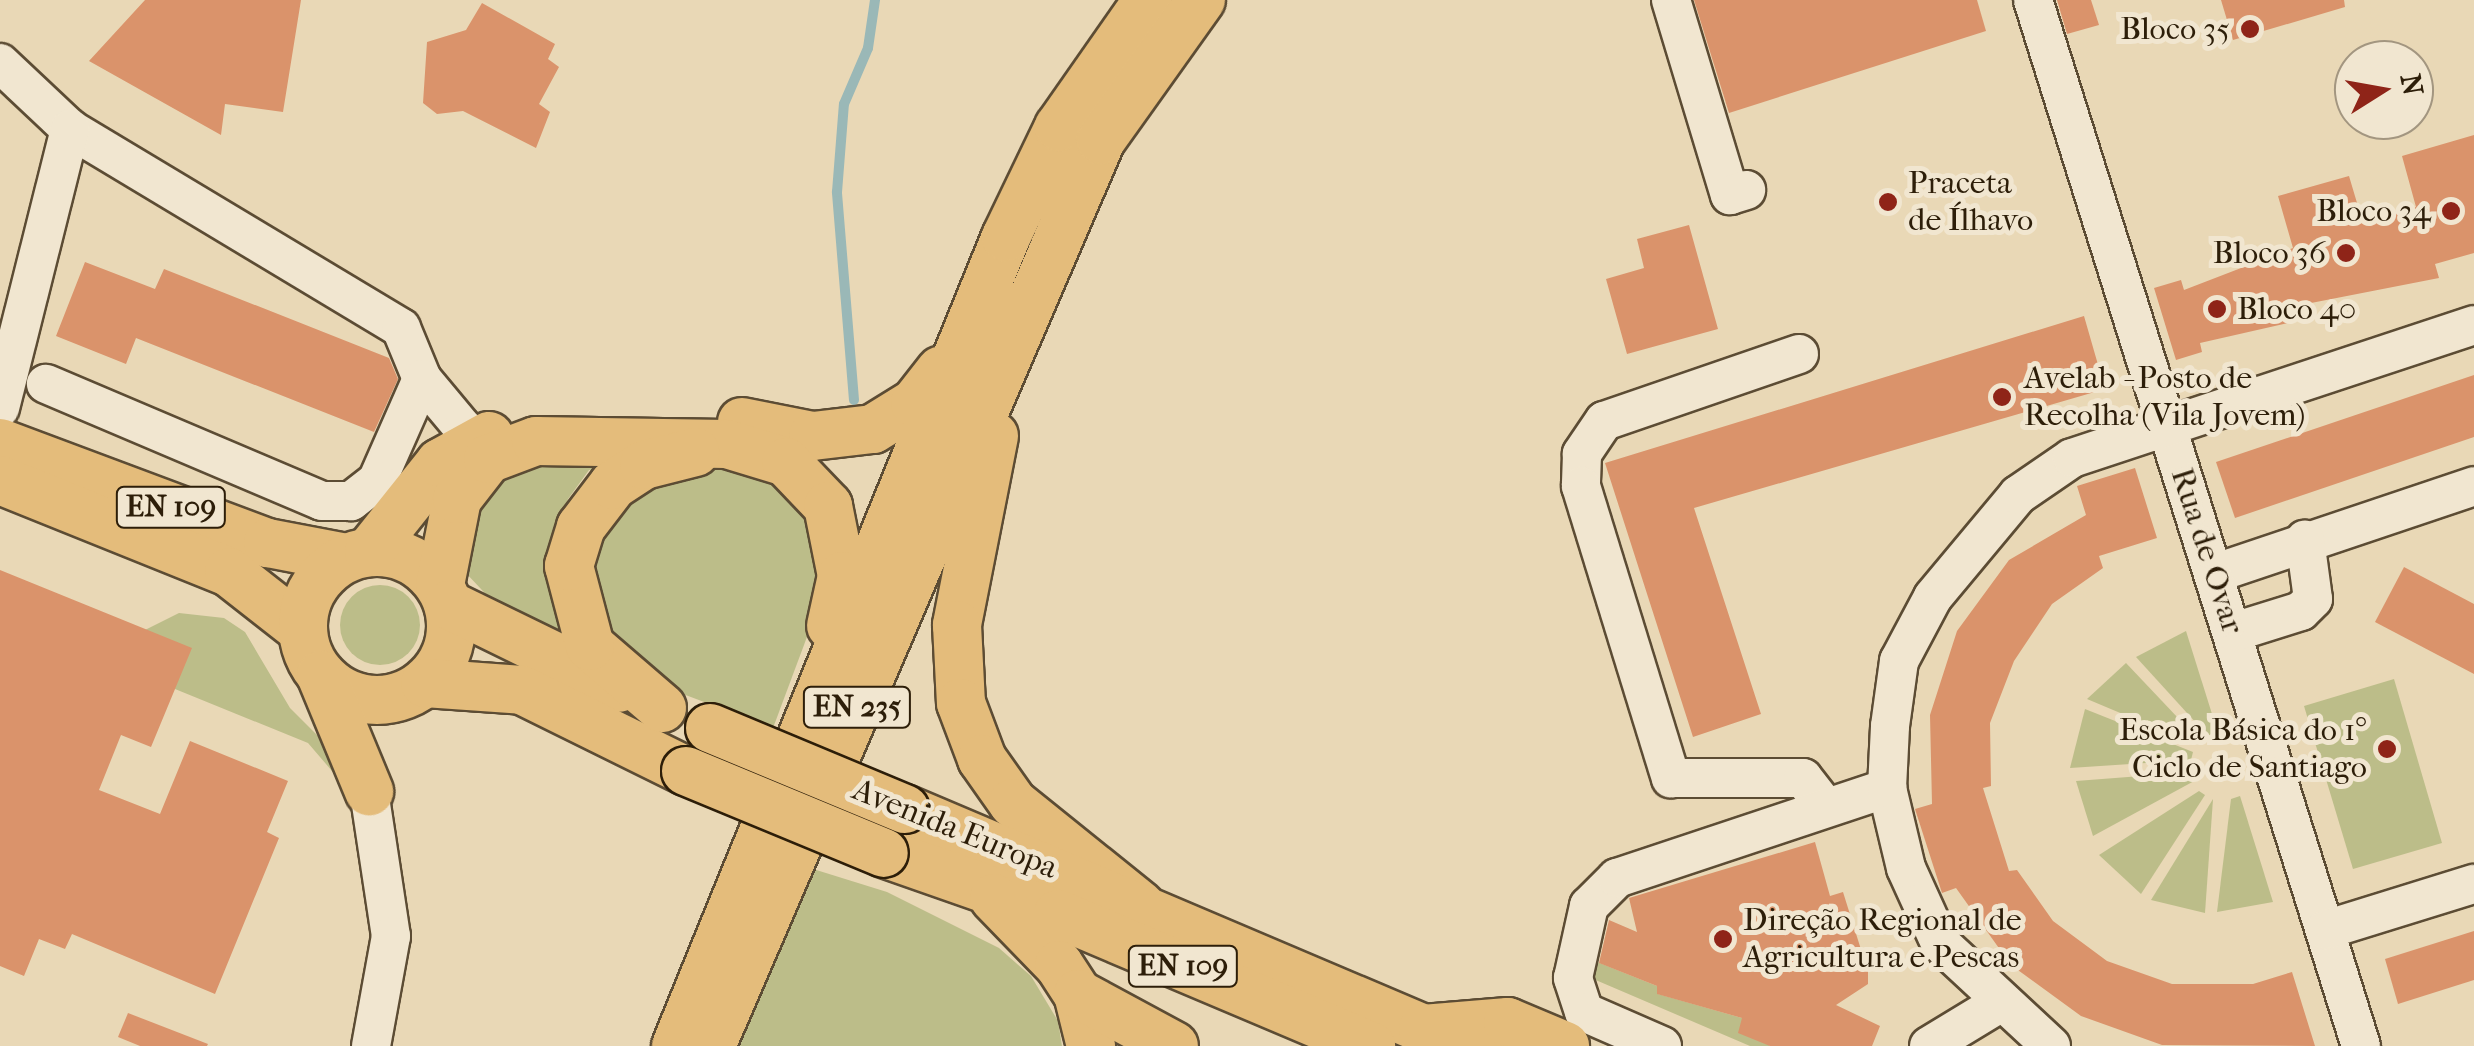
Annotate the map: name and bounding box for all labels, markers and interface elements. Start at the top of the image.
place label: Bloco 35 [2120,10,2230,48]
marker: Bloco 35 [2239,18,2261,40]
north arrow [2334,40,2434,140]
text: N [2394,71,2430,98]
place label: Praceta de Ílhavo [1908,165,2033,240]
marker: Praceta de Ílhavo [1877,191,1899,213]
place label: Bloco 34 [2316,192,2431,230]
marker: Bloco 34 [2440,200,2462,222]
place label: Bloco 36 [2213,234,2326,272]
marker: Bloco 36 [2335,242,2357,264]
place label: Bloco 40 [2237,290,2356,328]
marker: Bloco 40 [2206,298,2228,320]
place label: Avelab - Posto de Recolha (Vila Jovem) [2024,360,2305,435]
marker: Avelab - Posto de Recolha (Vila Jovem) [1989,384,2015,410]
street label: Rua de Ovar [2162,463,2252,639]
road number: EN 109 [114,482,228,532]
road number: EN 235 [802,682,912,732]
place label: Escola Básica do 1° Ciclo de Santiago [2119,712,2367,787]
marker: Escola Básica do 1° Ciclo de Santiago [2376,738,2398,760]
street label: Avenida Europa [847,770,1063,888]
place label: Direção Regional de Agricultura e Pescas [1743,902,2022,977]
marker: Direção Regional de Agricultura e Pescas [1712,928,1734,950]
road number: EN 109 [1126,941,1240,991]

